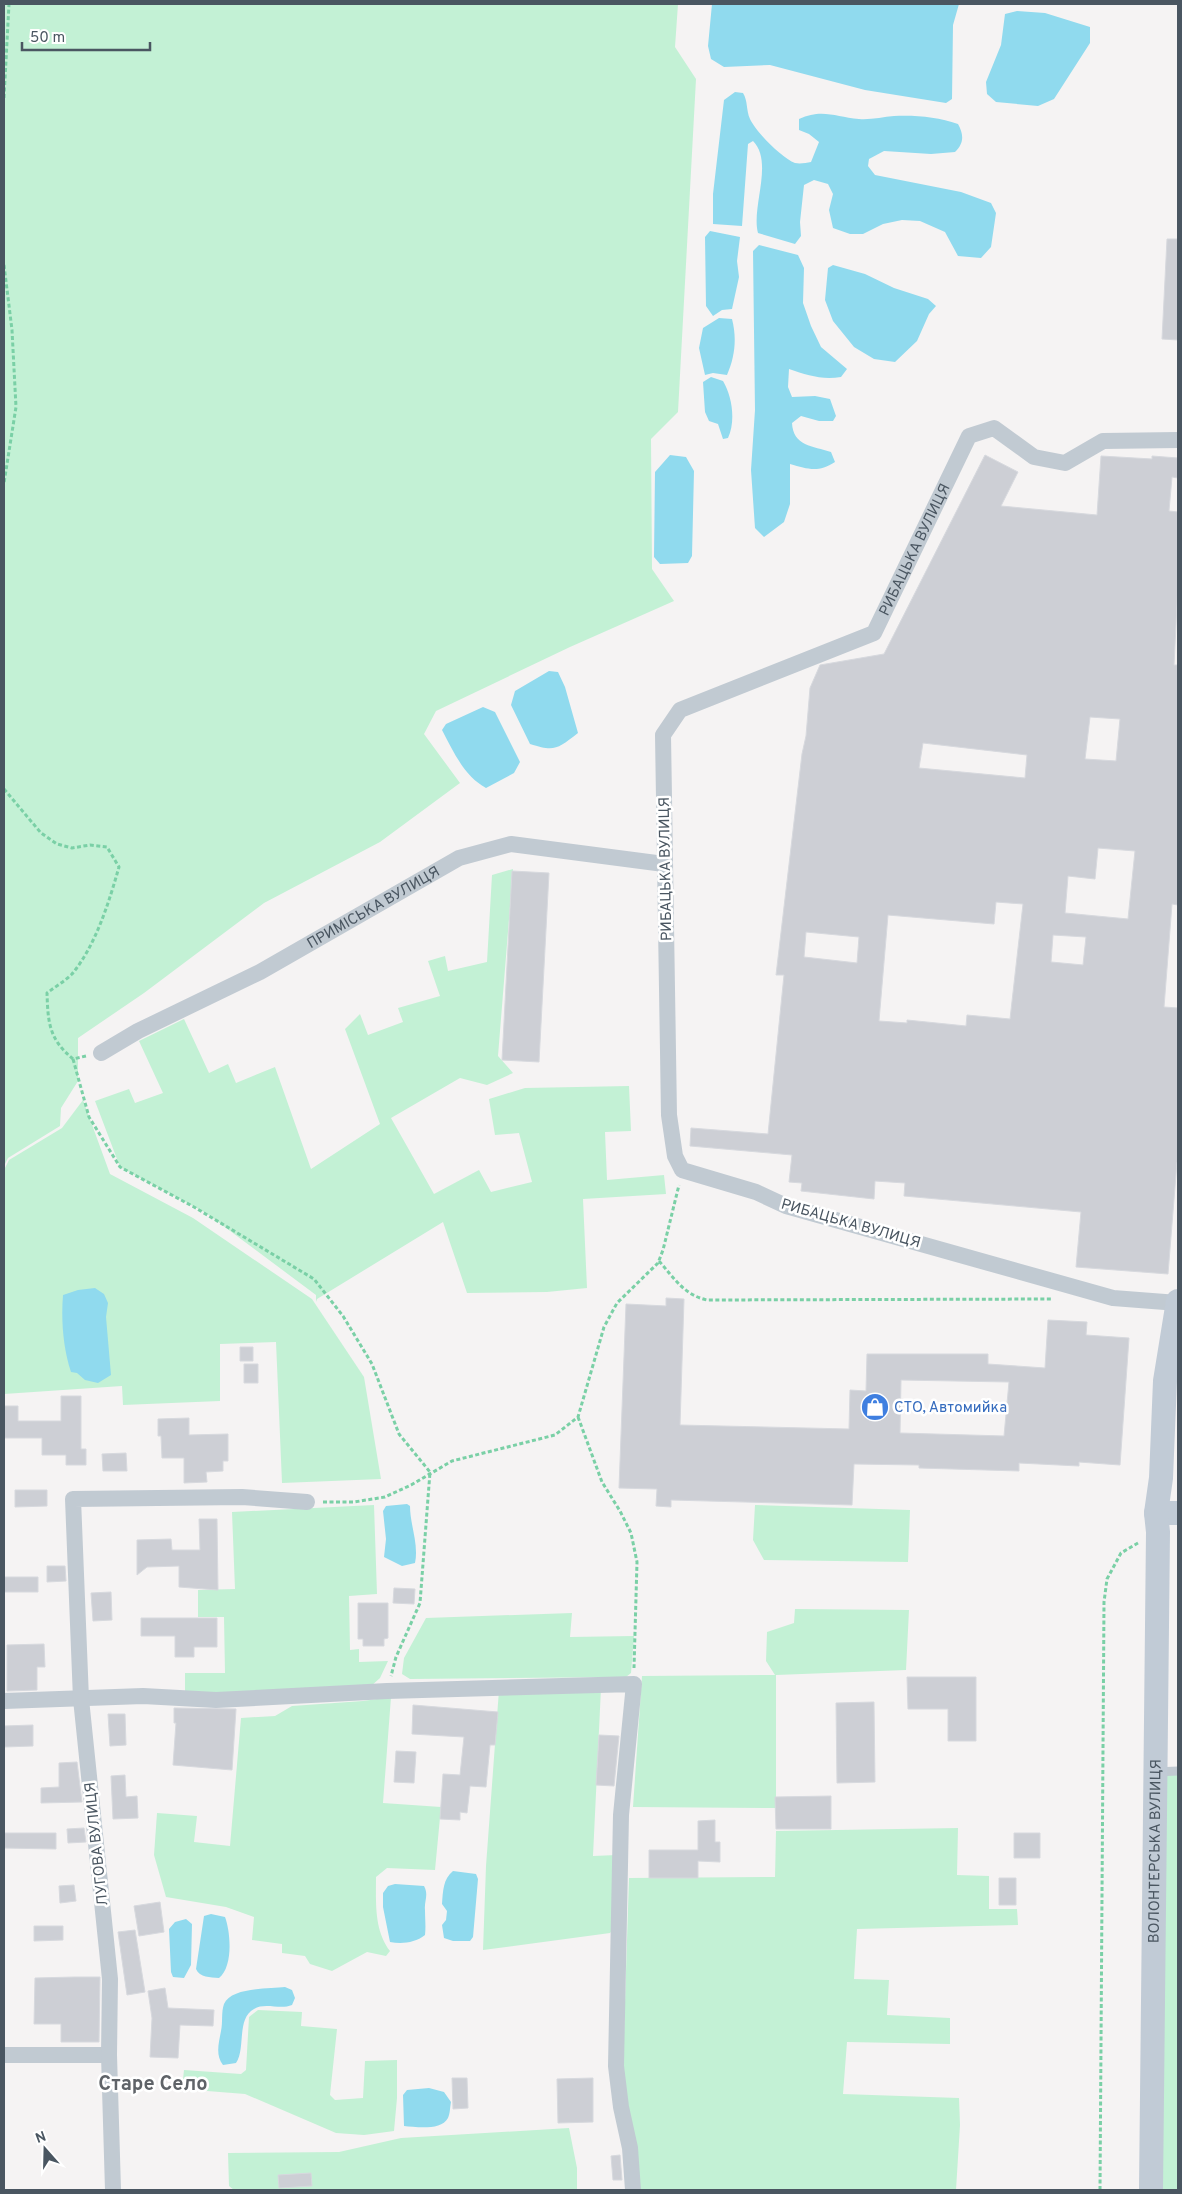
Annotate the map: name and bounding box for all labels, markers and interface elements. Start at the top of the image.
scale bar [22,20,150,52]
text: 50 m [30,29,65,48]
street label: РИБАЦЬКА ВУЛИЦЯ [876,481,956,619]
street label: РИБАЦЬКА ВУЛИЦЯ [656,797,677,941]
street label: ПРИМІСЬКА ВУЛИЦЯ [304,863,444,954]
street label: РИБАЦЬКА ВУЛИЦЯ [779,1195,923,1253]
shop icon: СТО, Автомийка [860,1392,890,1422]
place label: СТО, Автомийка [894,1399,1007,1418]
street label: ВОЛОНТЕРСЬКА ВУЛИЦЯ [1146,1759,1167,1943]
street label: ЛУГОВА ВУЛИЦЯ [82,1781,113,1907]
district label: Старе Село [98,2072,208,2098]
north arrow [20,2124,70,2174]
text: N [33,2128,49,2148]

